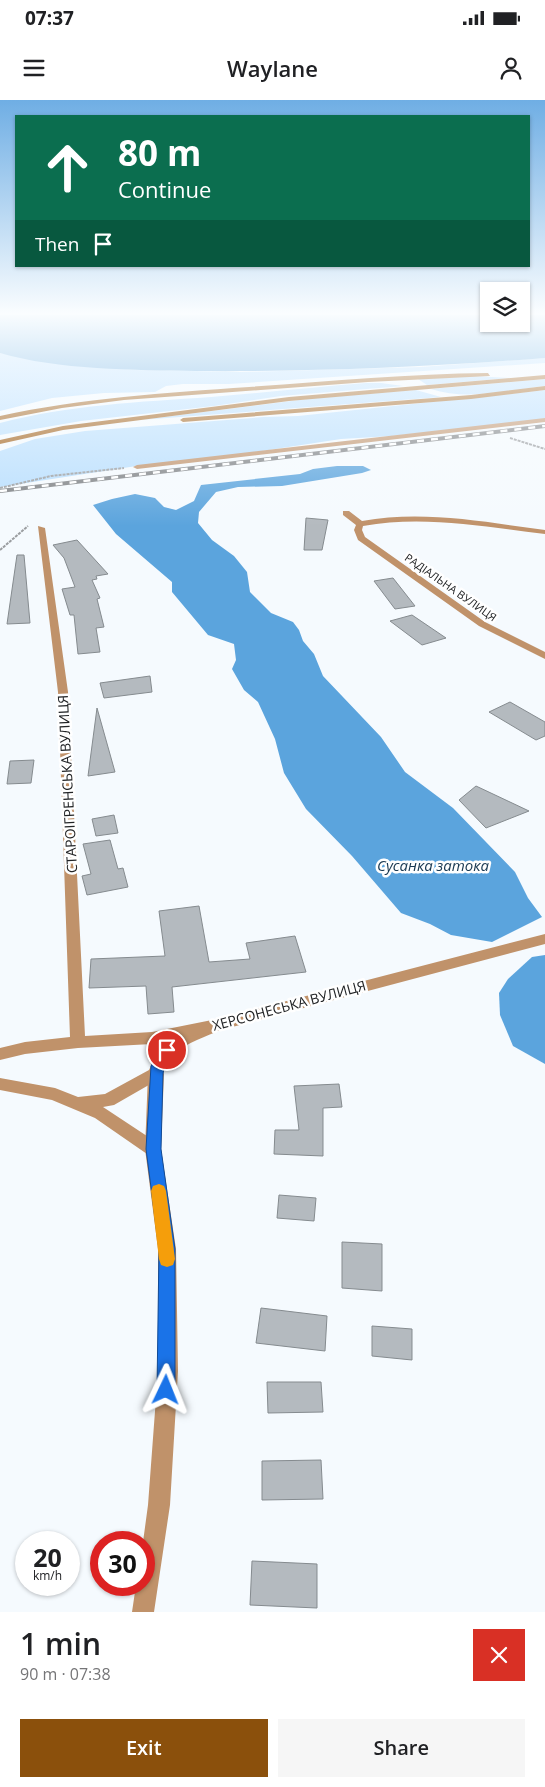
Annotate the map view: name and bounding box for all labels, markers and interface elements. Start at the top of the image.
text: 07:37 [25,5,74,31]
text: Waylane [227,53,318,83]
icon: menu [20,54,48,82]
icon: person [497,54,525,82]
text: 80 m [118,129,201,176]
icon: ahead [35,135,100,200]
text: Continue [118,174,211,204]
icon: arrive [89,230,117,258]
text: Then [35,231,79,257]
map controls [480,282,530,332]
button: layers [480,282,530,332]
street label: РАДІАЛЬНА ВУЛИЦЯ [402,550,500,624]
street label: СТАРОІГРЕНСЬКА ВУЛИЦЯ [53,694,81,874]
water label: Сусанка затока [377,855,489,875]
street label: ХЕРСОНЕСЬКА ВУЛИЦЯ [210,975,368,1035]
pin [146,1029,188,1071]
icon: arrive [153,1036,181,1064]
position arrow [139,1363,191,1415]
speed limit sign: 30 [90,1531,155,1596]
text: 20 [33,1540,62,1574]
text: km/h [33,1567,62,1584]
text: 1 min [20,1623,101,1664]
button: close [473,1629,525,1681]
text: 90 m · 07:38 [20,1663,111,1685]
button: Exit [20,1719,268,1777]
button: Share [278,1719,525,1777]

